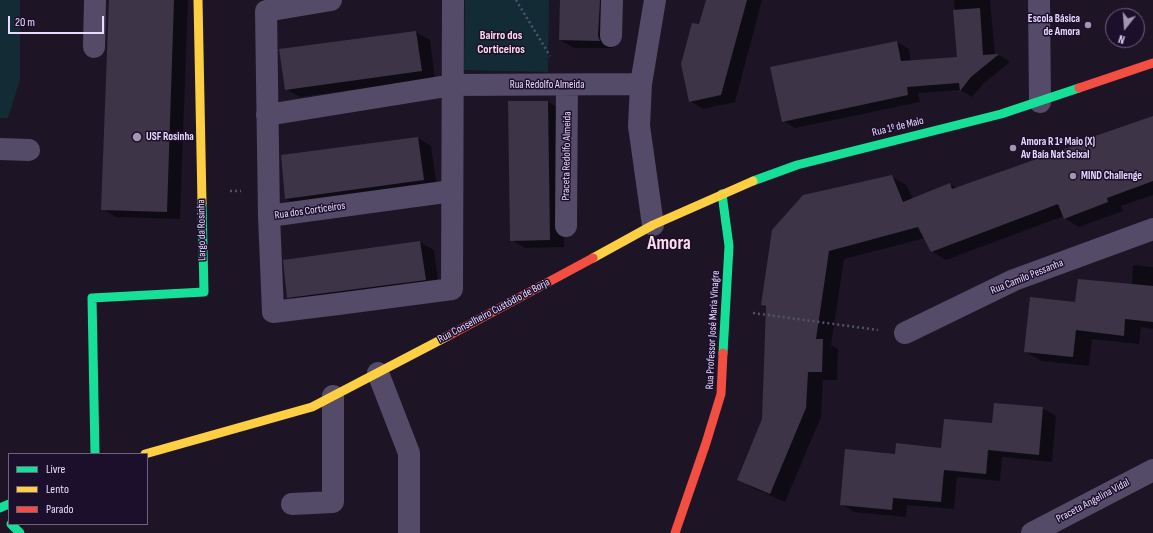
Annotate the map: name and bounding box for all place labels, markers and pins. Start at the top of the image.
place label: Escola Básica de Amora [1028,12,1080,38]
marker: Escola Básica de Amora [1083,20,1093,30]
place label: USF Rosinha [146,130,194,144]
marker: USF Rosinha [131,131,143,143]
place label: Amora R 1º Maio (X) Av Baía Nat Seixal [1021,135,1095,161]
marker: Amora R 1º Maio (X) Av Baía Nat Seixal [1008,143,1018,153]
place label: MIND Challenge [1081,169,1142,183]
marker: MIND Challenge [1068,171,1078,181]

